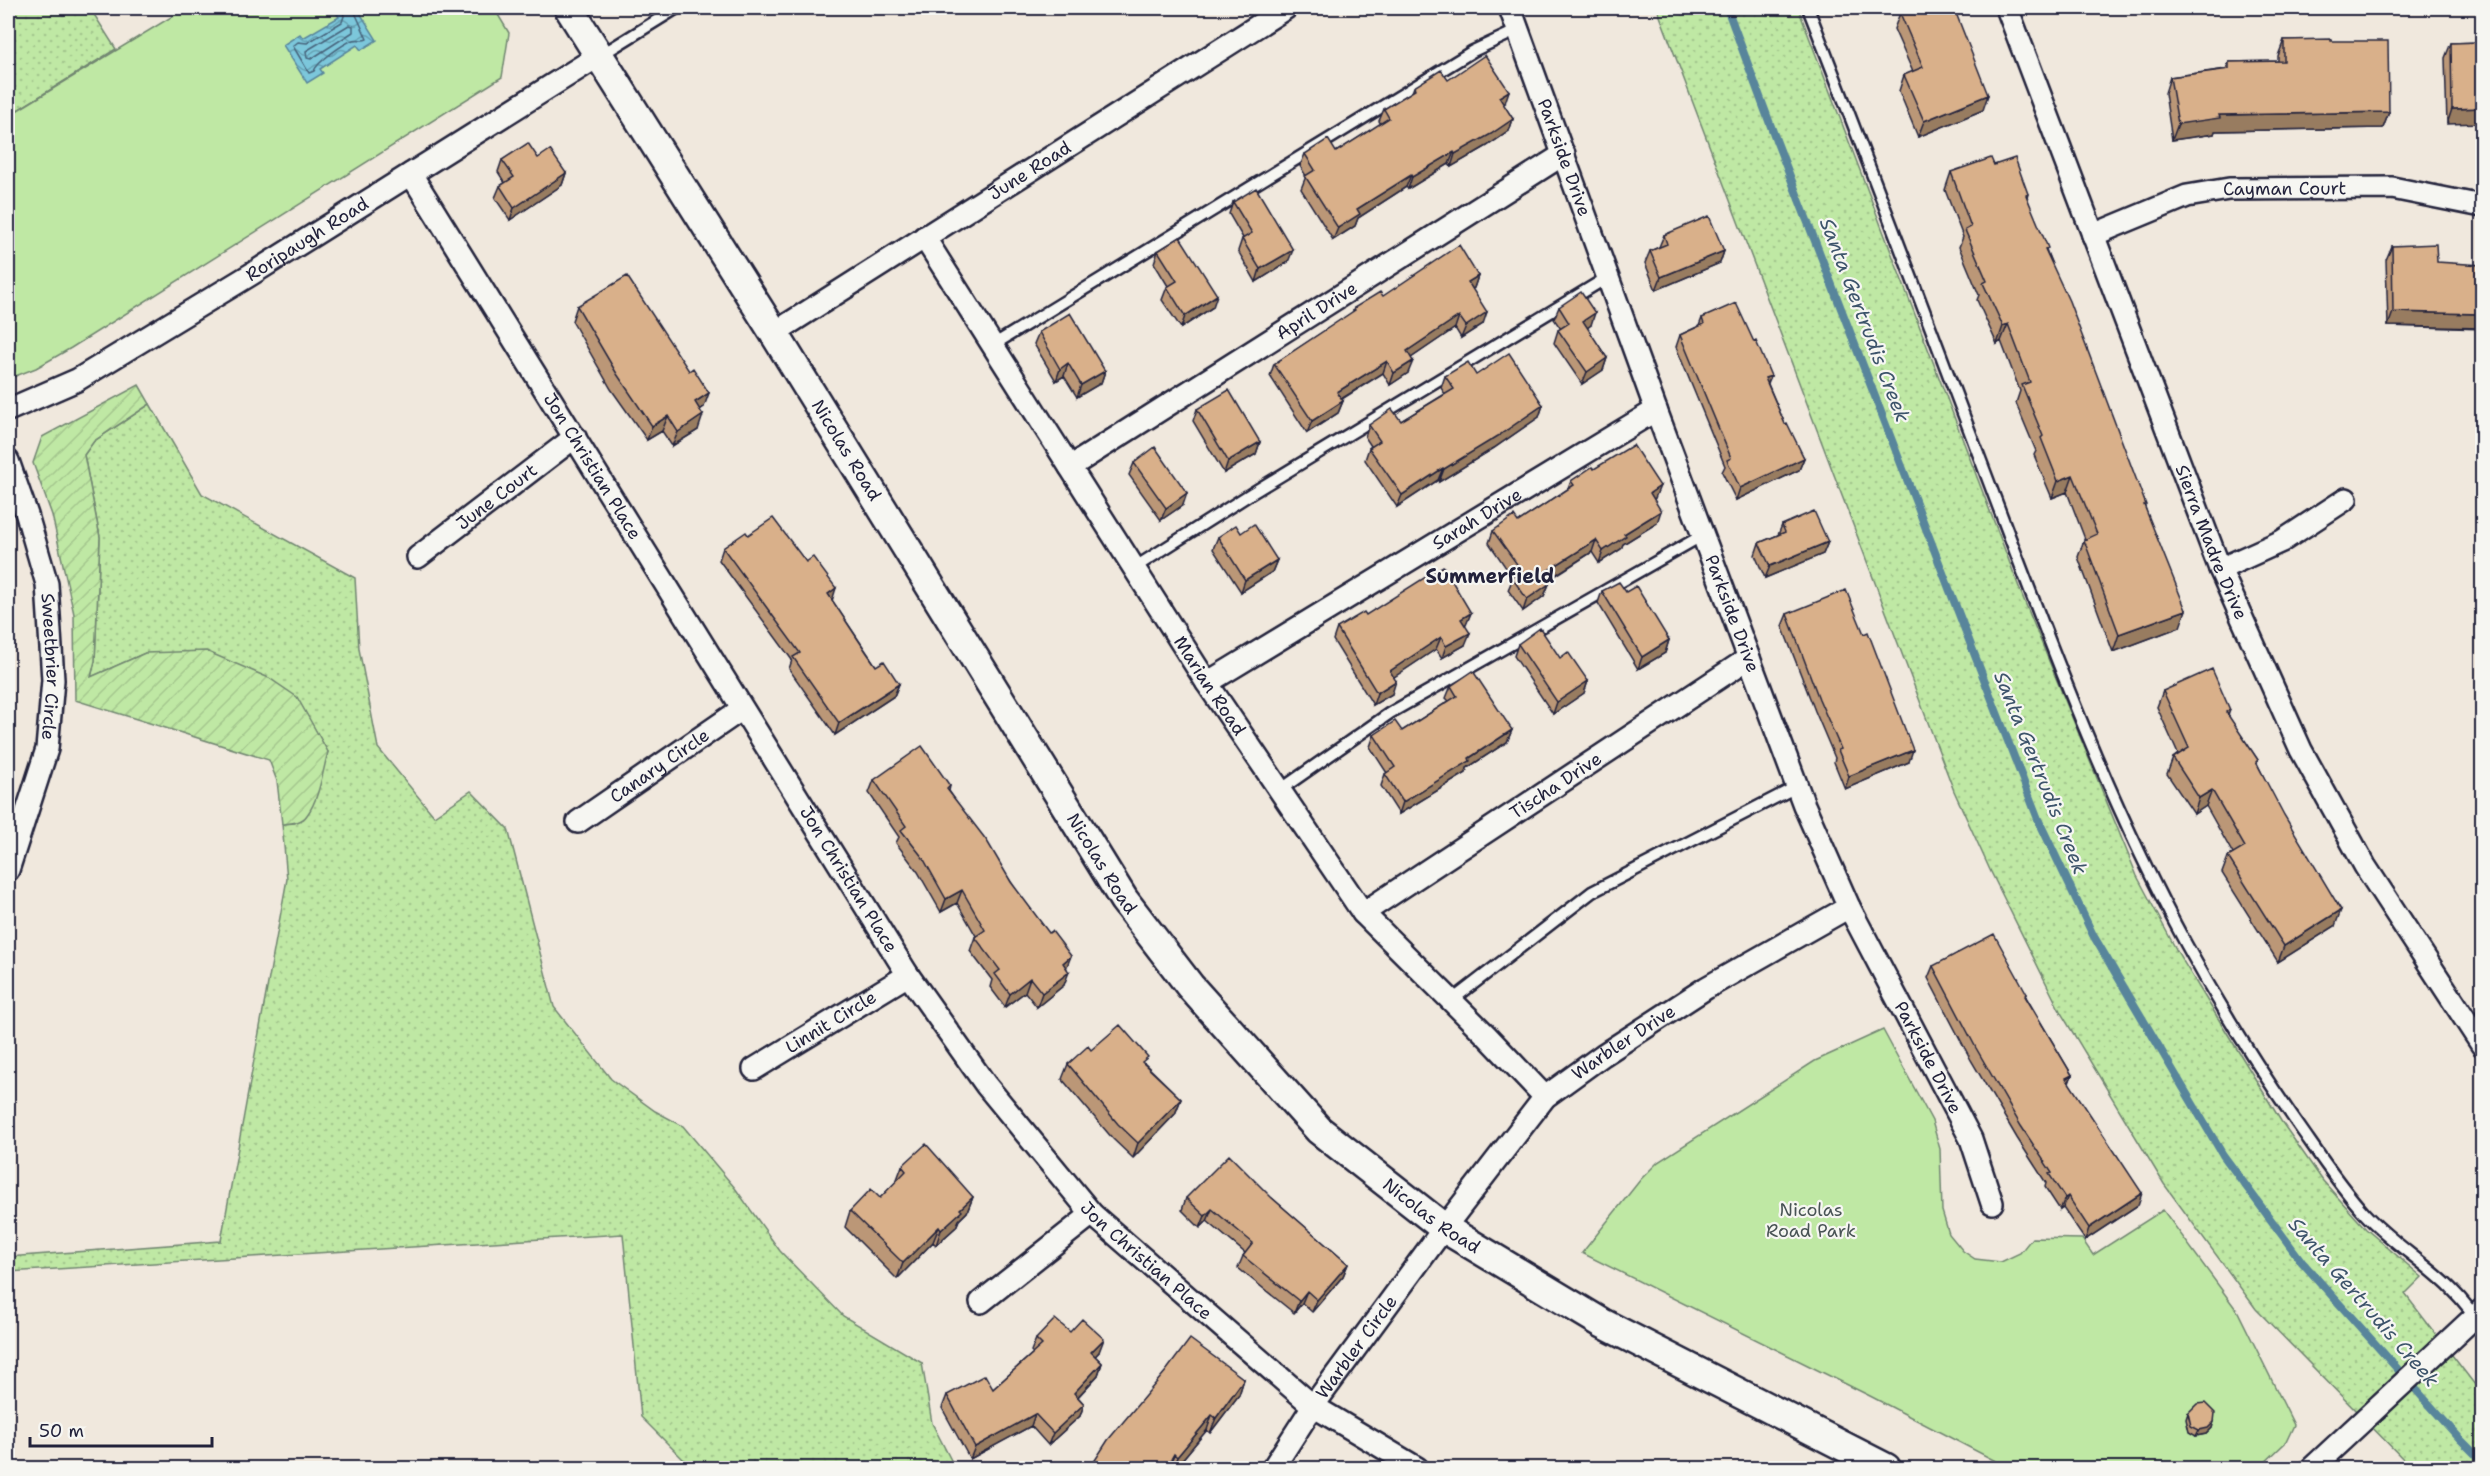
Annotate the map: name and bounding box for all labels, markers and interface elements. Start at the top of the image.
street label: Parkside Drive [1532,95,1597,220]
street label: June Road [984,135,1076,206]
street label: Cayman Court [2221,176,2347,202]
street label: Roripaugh Road [241,192,373,287]
water label: Santa Gertrudis Creek [1814,214,1916,426]
street label: April Drive [1271,276,1362,345]
street label: Jon Christian Place [538,389,647,544]
street label: Nicolas Road [806,395,887,505]
street label: June Court [451,458,542,536]
street label: Sierra Madre Drive [2170,461,2253,624]
street label: Sarah Drive [1428,482,1526,555]
street label: Parkside Drive [1699,551,1765,676]
district label: Summerfield [1425,563,1555,589]
street label: Sweetbrier Circle [36,592,65,741]
street label: Marian Road [1168,631,1251,740]
water label: Santa Gertrudis Creek [1988,668,2094,879]
street label: Canary Circle [605,723,714,809]
street label: Tischa Drive [1505,747,1606,825]
street label: Jon Christian Place [794,801,903,957]
street label: Nicolas Road [1061,809,1143,919]
street label: Linnit Circle [781,985,881,1059]
street label: Parkside Drive [1889,997,1968,1118]
street label: Warbler Drive [1567,999,1680,1086]
street label: Nicolas Road [1378,1173,1485,1259]
street label: Jon Christian Place [1075,1197,1217,1325]
park label: Nicolas Road Park [1766,1198,1856,1243]
water label: Santa Gertrudis Creek [2283,1212,2445,1393]
street label: Warbler Circle [1310,1290,1403,1404]
scale bar [30,1410,212,1448]
text: 50 m [39,1419,84,1443]

